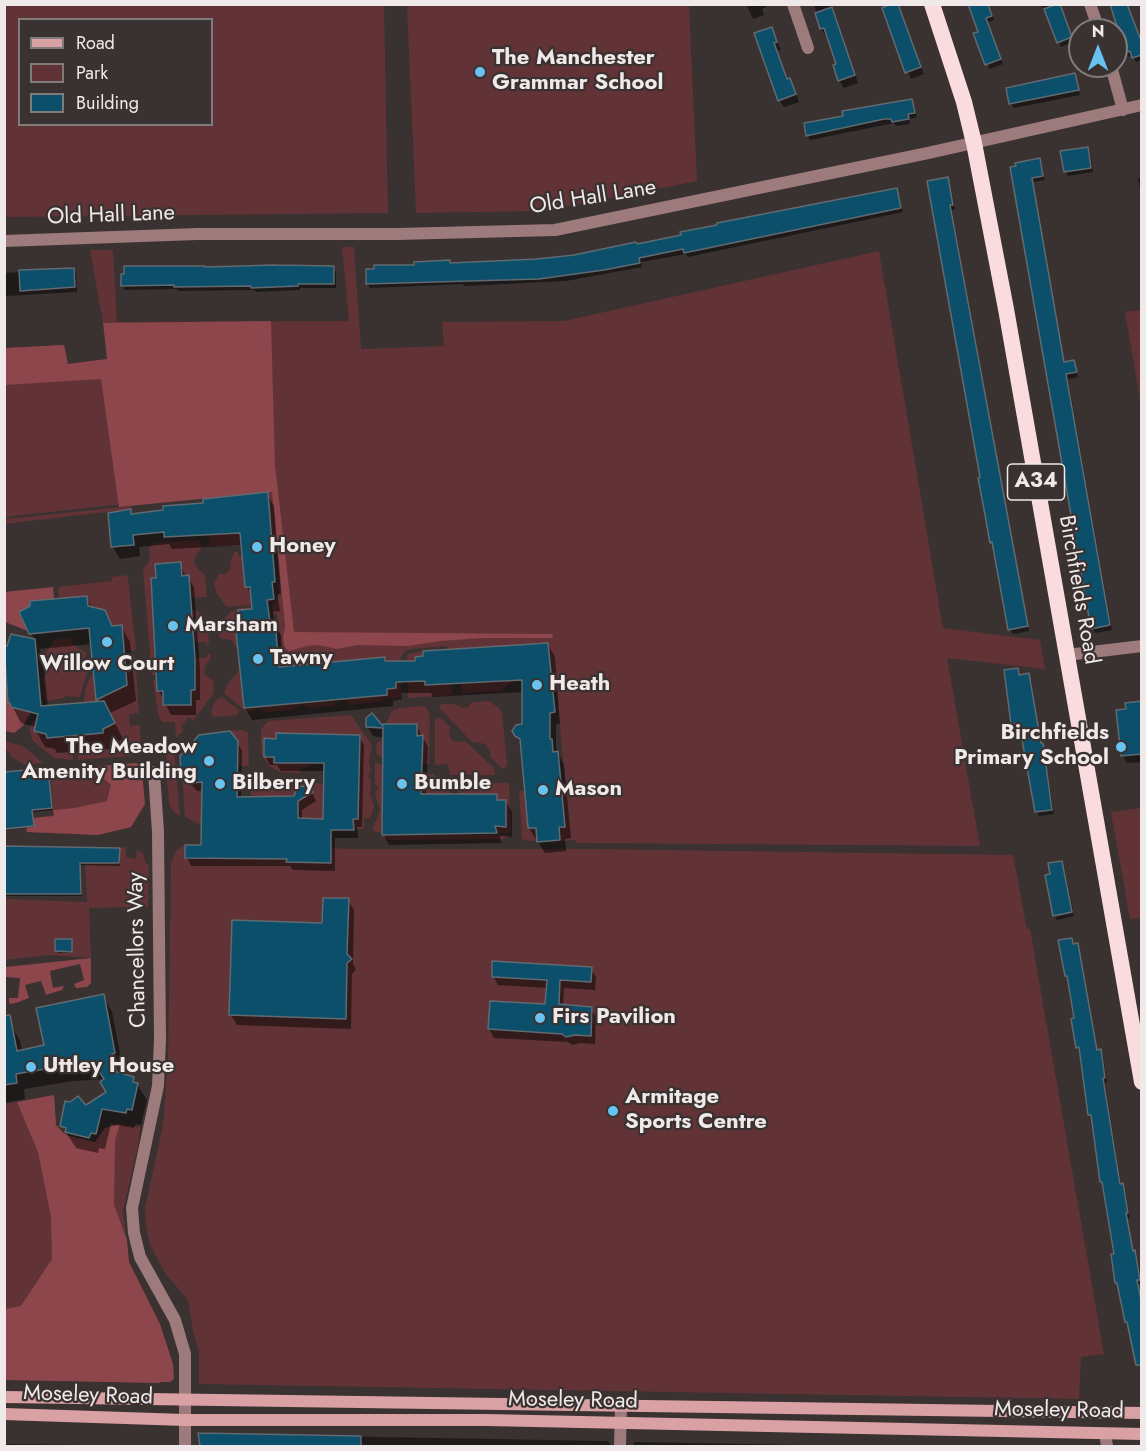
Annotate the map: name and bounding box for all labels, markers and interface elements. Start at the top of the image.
legend [18,18,213,126]
north arrow [1068,18,1128,78]
text: N [1092,20,1104,43]
text: Road [76,30,115,56]
place label: The Manchester Grammar School [492,46,663,98]
text: Park [76,60,108,86]
marker: The Manchester Grammar School [473,65,487,79]
text: Building [76,90,139,116]
street label: Old Hall Lane [528,175,658,221]
street label: Old Hall Lane [47,201,175,231]
road number: A34 [1008,464,1064,500]
street label: Birchfields Road [1052,513,1104,667]
place label: Honey [269,534,336,560]
marker: Honey [250,540,264,554]
place label: Marsham [185,613,278,639]
marker: Marsham [166,619,180,633]
marker: Willow Court [100,635,114,649]
place label: Tawny [270,646,333,672]
place label: Willow Court [40,652,174,678]
marker: Tawny [251,652,265,666]
place label: Heath [549,672,610,698]
marker: Heath [530,678,544,692]
place label: Birchfields Primary School [954,721,1109,772]
place label: The Meadow Amenity Building [21,735,197,786]
marker: Birchfields Primary School [1114,740,1128,754]
marker: The Meadow Amenity Building [202,754,216,768]
place label: Bilberry [232,771,315,797]
place label: Bumble [414,771,491,797]
marker: Bilberry [213,777,227,791]
marker: Bumble [395,777,409,791]
place label: Mason [555,777,622,803]
marker: Mason [536,783,550,797]
street label: Chancellors Way [123,872,153,1028]
place label: Firs Pavilion [552,1005,676,1031]
marker: Firs Pavilion [533,1011,547,1025]
place label: Uttley House [43,1054,174,1080]
marker: Uttley House [24,1060,38,1074]
place label: Armitage Sports Centre [625,1085,767,1136]
marker: Armitage Sports Centre [606,1104,620,1118]
street label: Moseley Road [23,1381,153,1411]
street label: Moseley Road [508,1387,638,1415]
street label: Moseley Road [994,1397,1124,1425]

